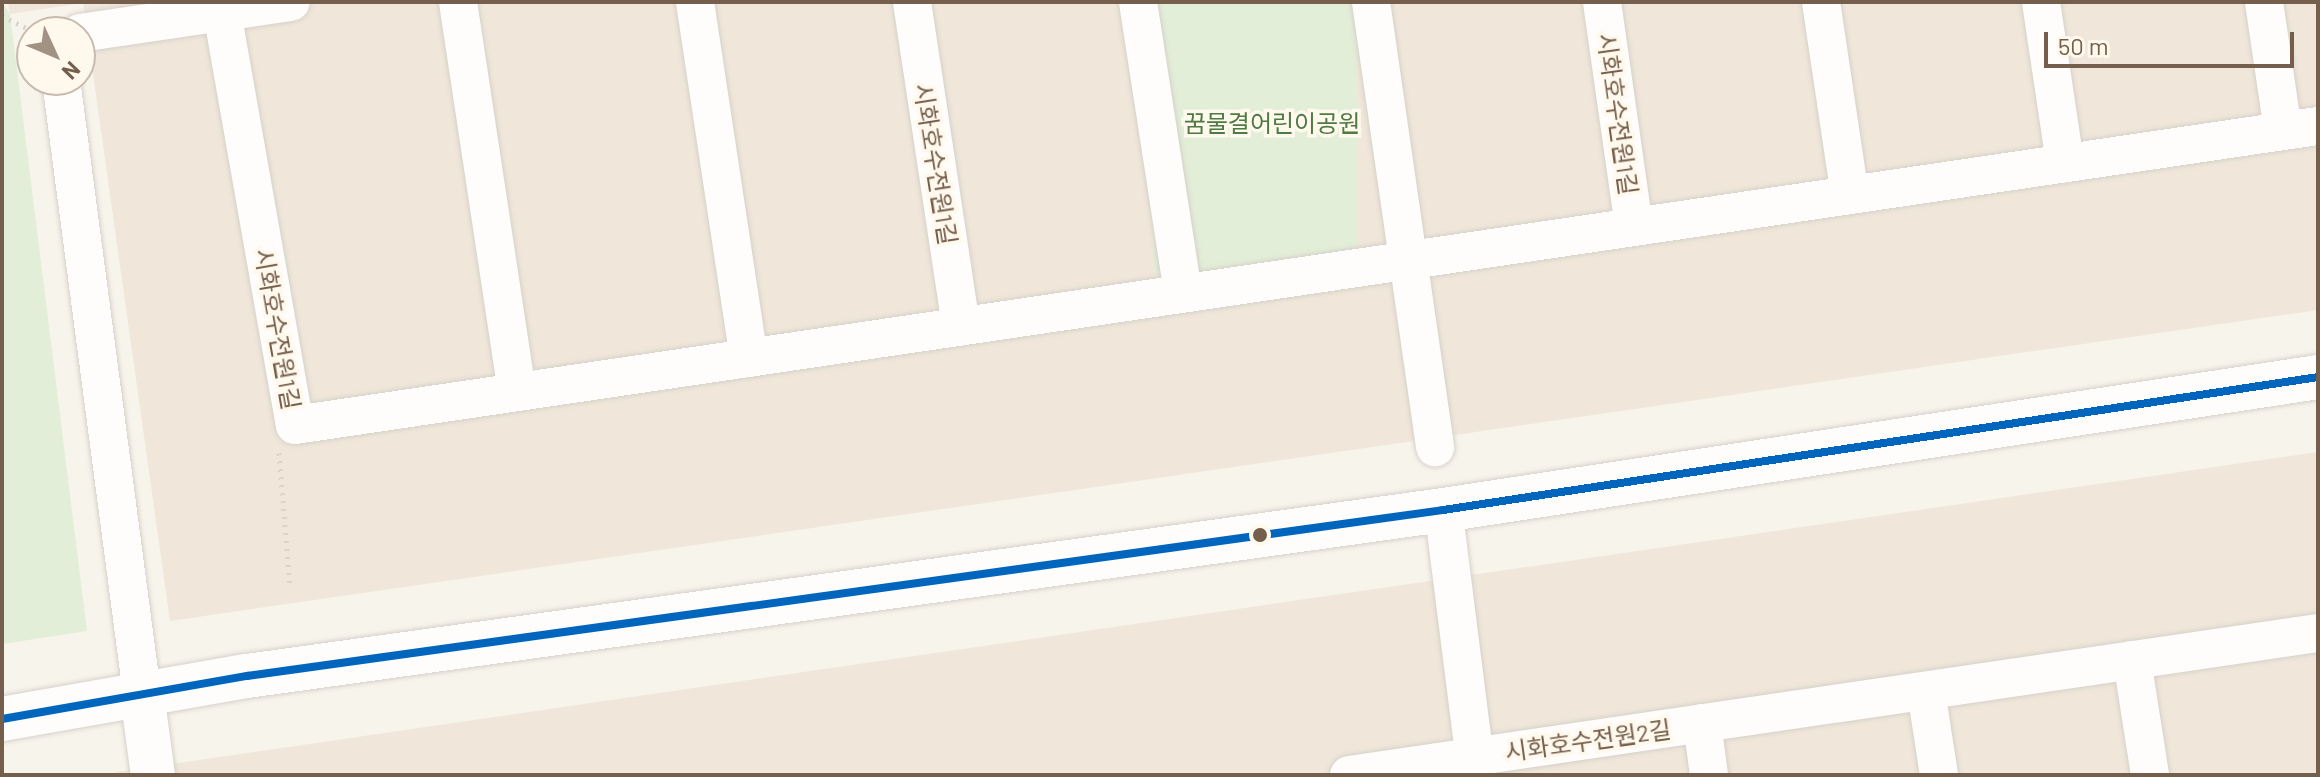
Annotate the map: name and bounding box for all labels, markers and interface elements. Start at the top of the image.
north arrow [16,16,96,96]
scale bar [2048,16,2298,66]
street label: 시화호수전원1길 [1592,31,1644,197]
text: 50 m [2058,31,2109,60]
text: N [57,57,86,86]
street label: 시화호수전원1길 [909,81,963,247]
park label: 꿈물결어린이공원 [1184,109,1360,137]
street label: 시화호수전원1길 [250,246,306,412]
unlabelled marker [1252,527,1268,543]
street label: 시화호수전원2길 [1503,714,1673,766]

